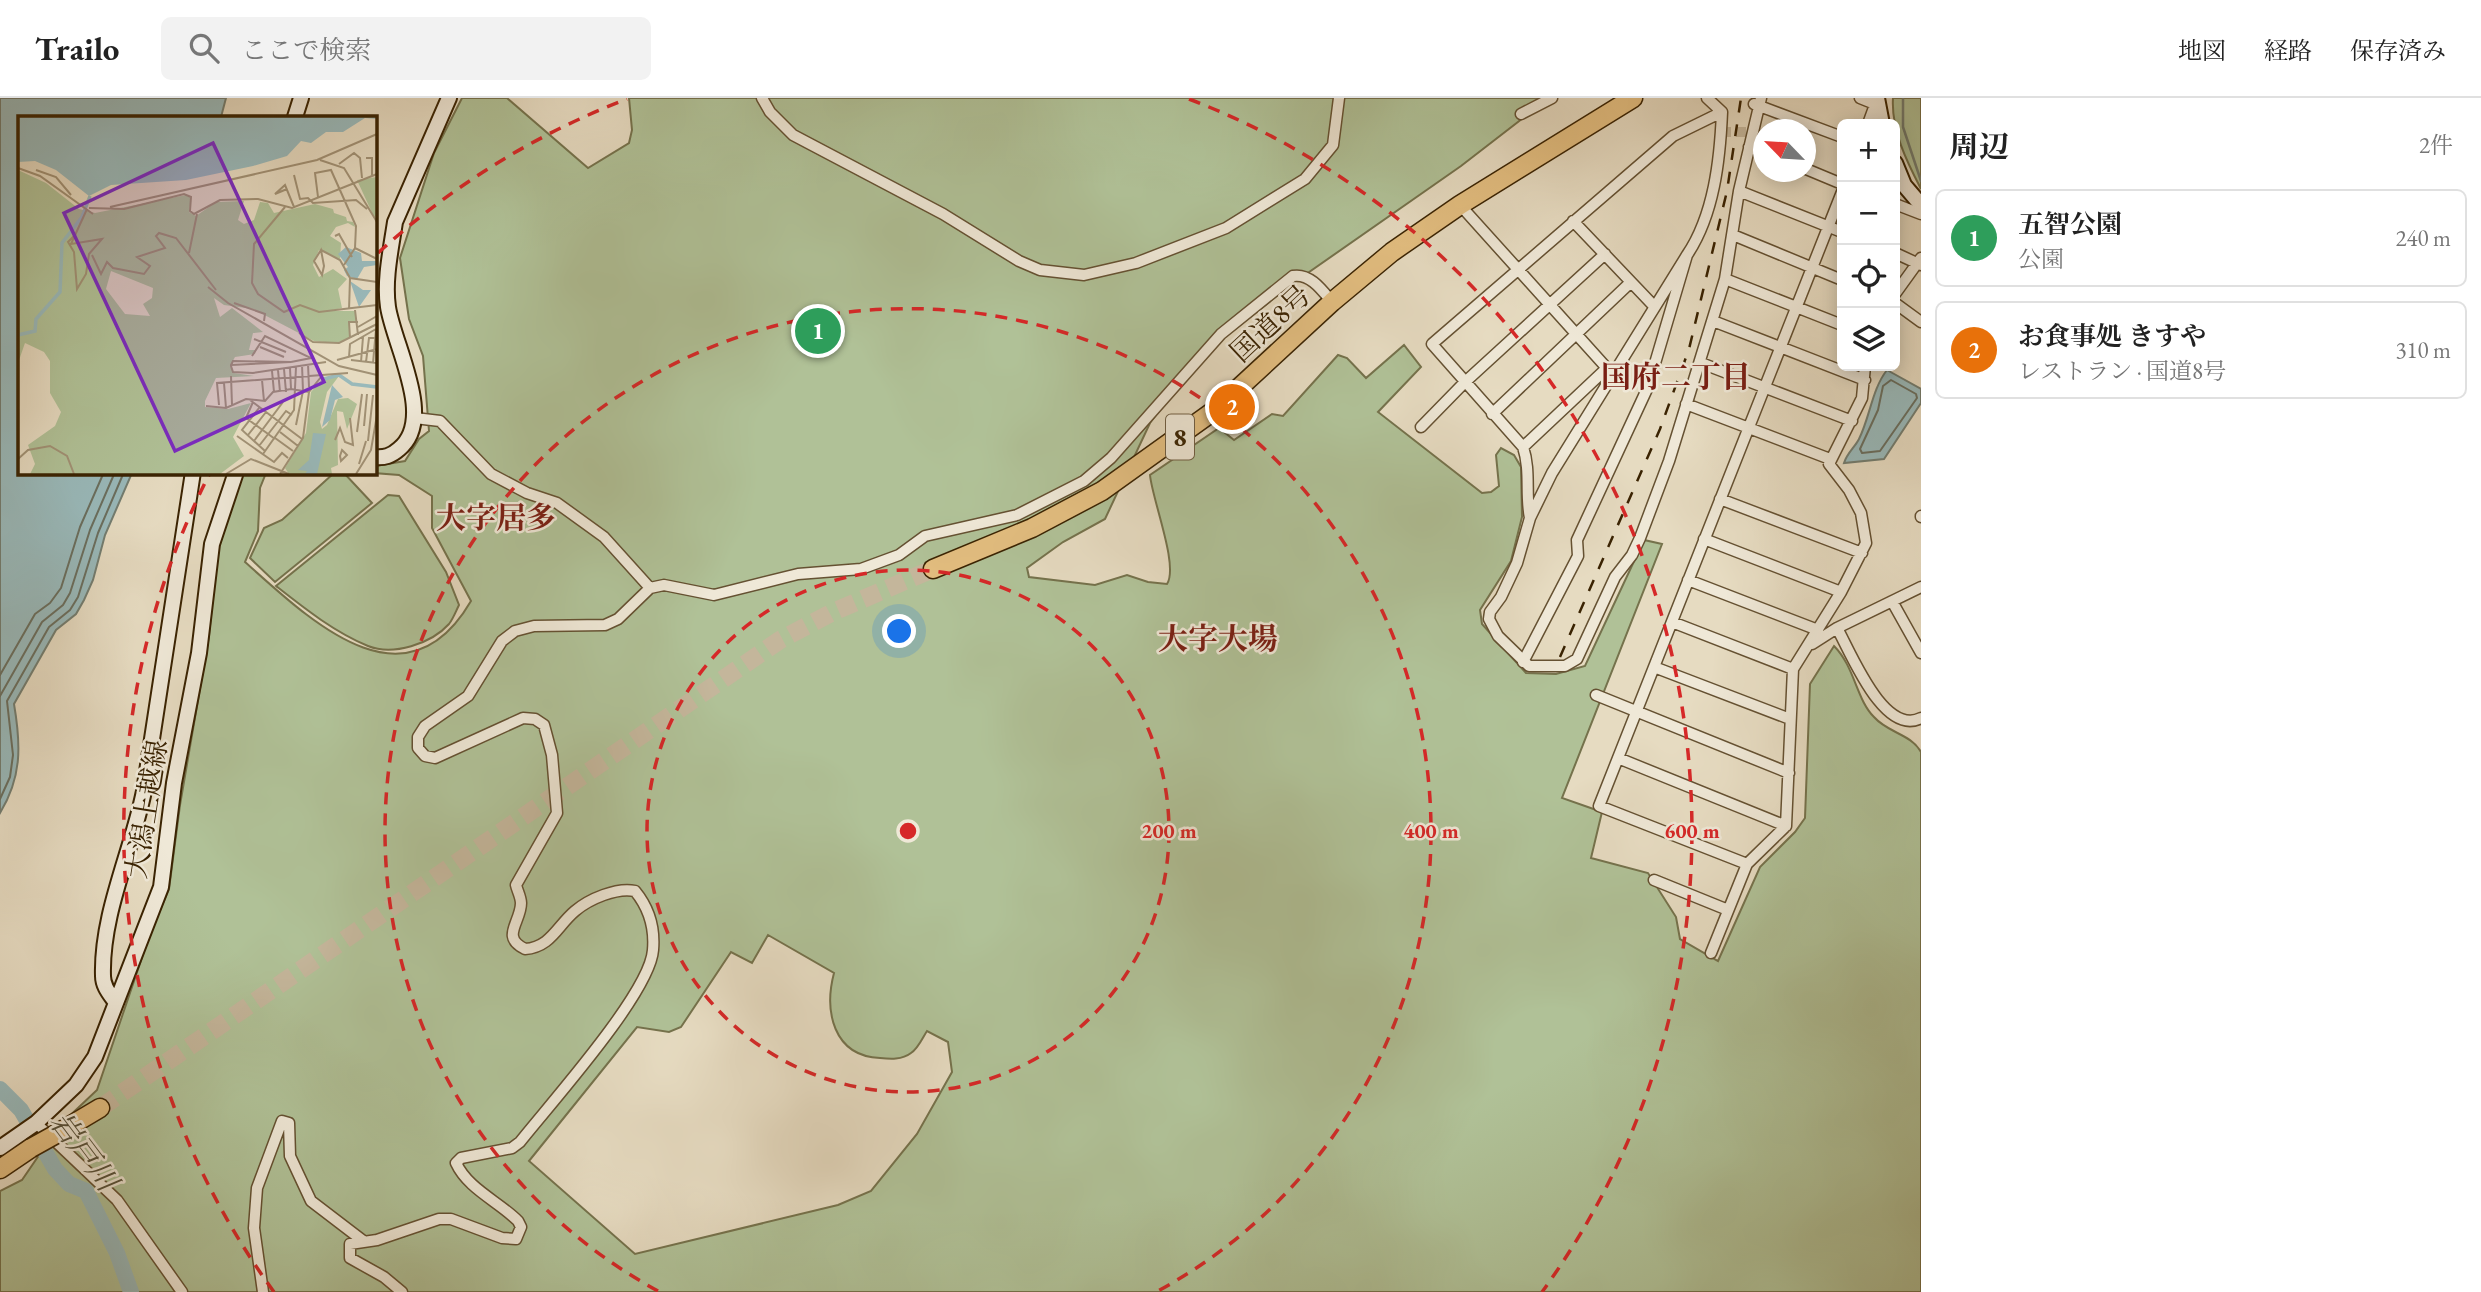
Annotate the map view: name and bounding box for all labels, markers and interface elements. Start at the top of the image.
search box [161,17,651,80]
text: Trailo [35,27,119,70]
icon: search [185,29,223,67]
text: ここで検索 [241,33,371,67]
text: 地図 [2178,35,2226,66]
text: 経路 [2264,35,2312,66]
text: 保存済み [2350,35,2446,66]
inset map [18,116,376,474]
north arrow [1753,119,1816,182]
map controls [1837,119,1900,371]
button: + [1837,119,1900,182]
text: 周辺 [1949,127,2009,166]
text: 2件 [2419,130,2453,160]
button: − [1837,182,1900,245]
text: 五智公園 [2018,207,2122,241]
text: 1 [1968,223,1980,253]
text: 240 m [2395,223,2451,253]
text: 公園 [2018,244,2064,274]
button: locate [1837,245,1900,308]
street label: 国道8号 [1222,277,1318,369]
pin: 1 [795,305,841,357]
button: layers [1837,308,1900,371]
text: お食事処 きすや [2018,319,2206,353]
text: 2 [1968,335,1980,365]
text: 310 m [2395,335,2451,365]
text: レストラン · 国道8号 [2018,356,2226,386]
district label: 国府二丁目 [1601,357,1751,396]
pin: 2 [1209,381,1255,433]
road number: 8 [1166,414,1194,460]
district label: 大字居多 [436,498,556,537]
your location [882,614,916,648]
district label: 大字大場 [1158,619,1278,658]
street label: 大潟上越線 [117,737,175,881]
text: 200 m [1141,817,1197,844]
text: 400 m [1403,817,1459,844]
text: 600 m [1664,817,1720,844]
centre of rings [896,819,920,843]
water label: 岩戸川 [41,1103,128,1201]

